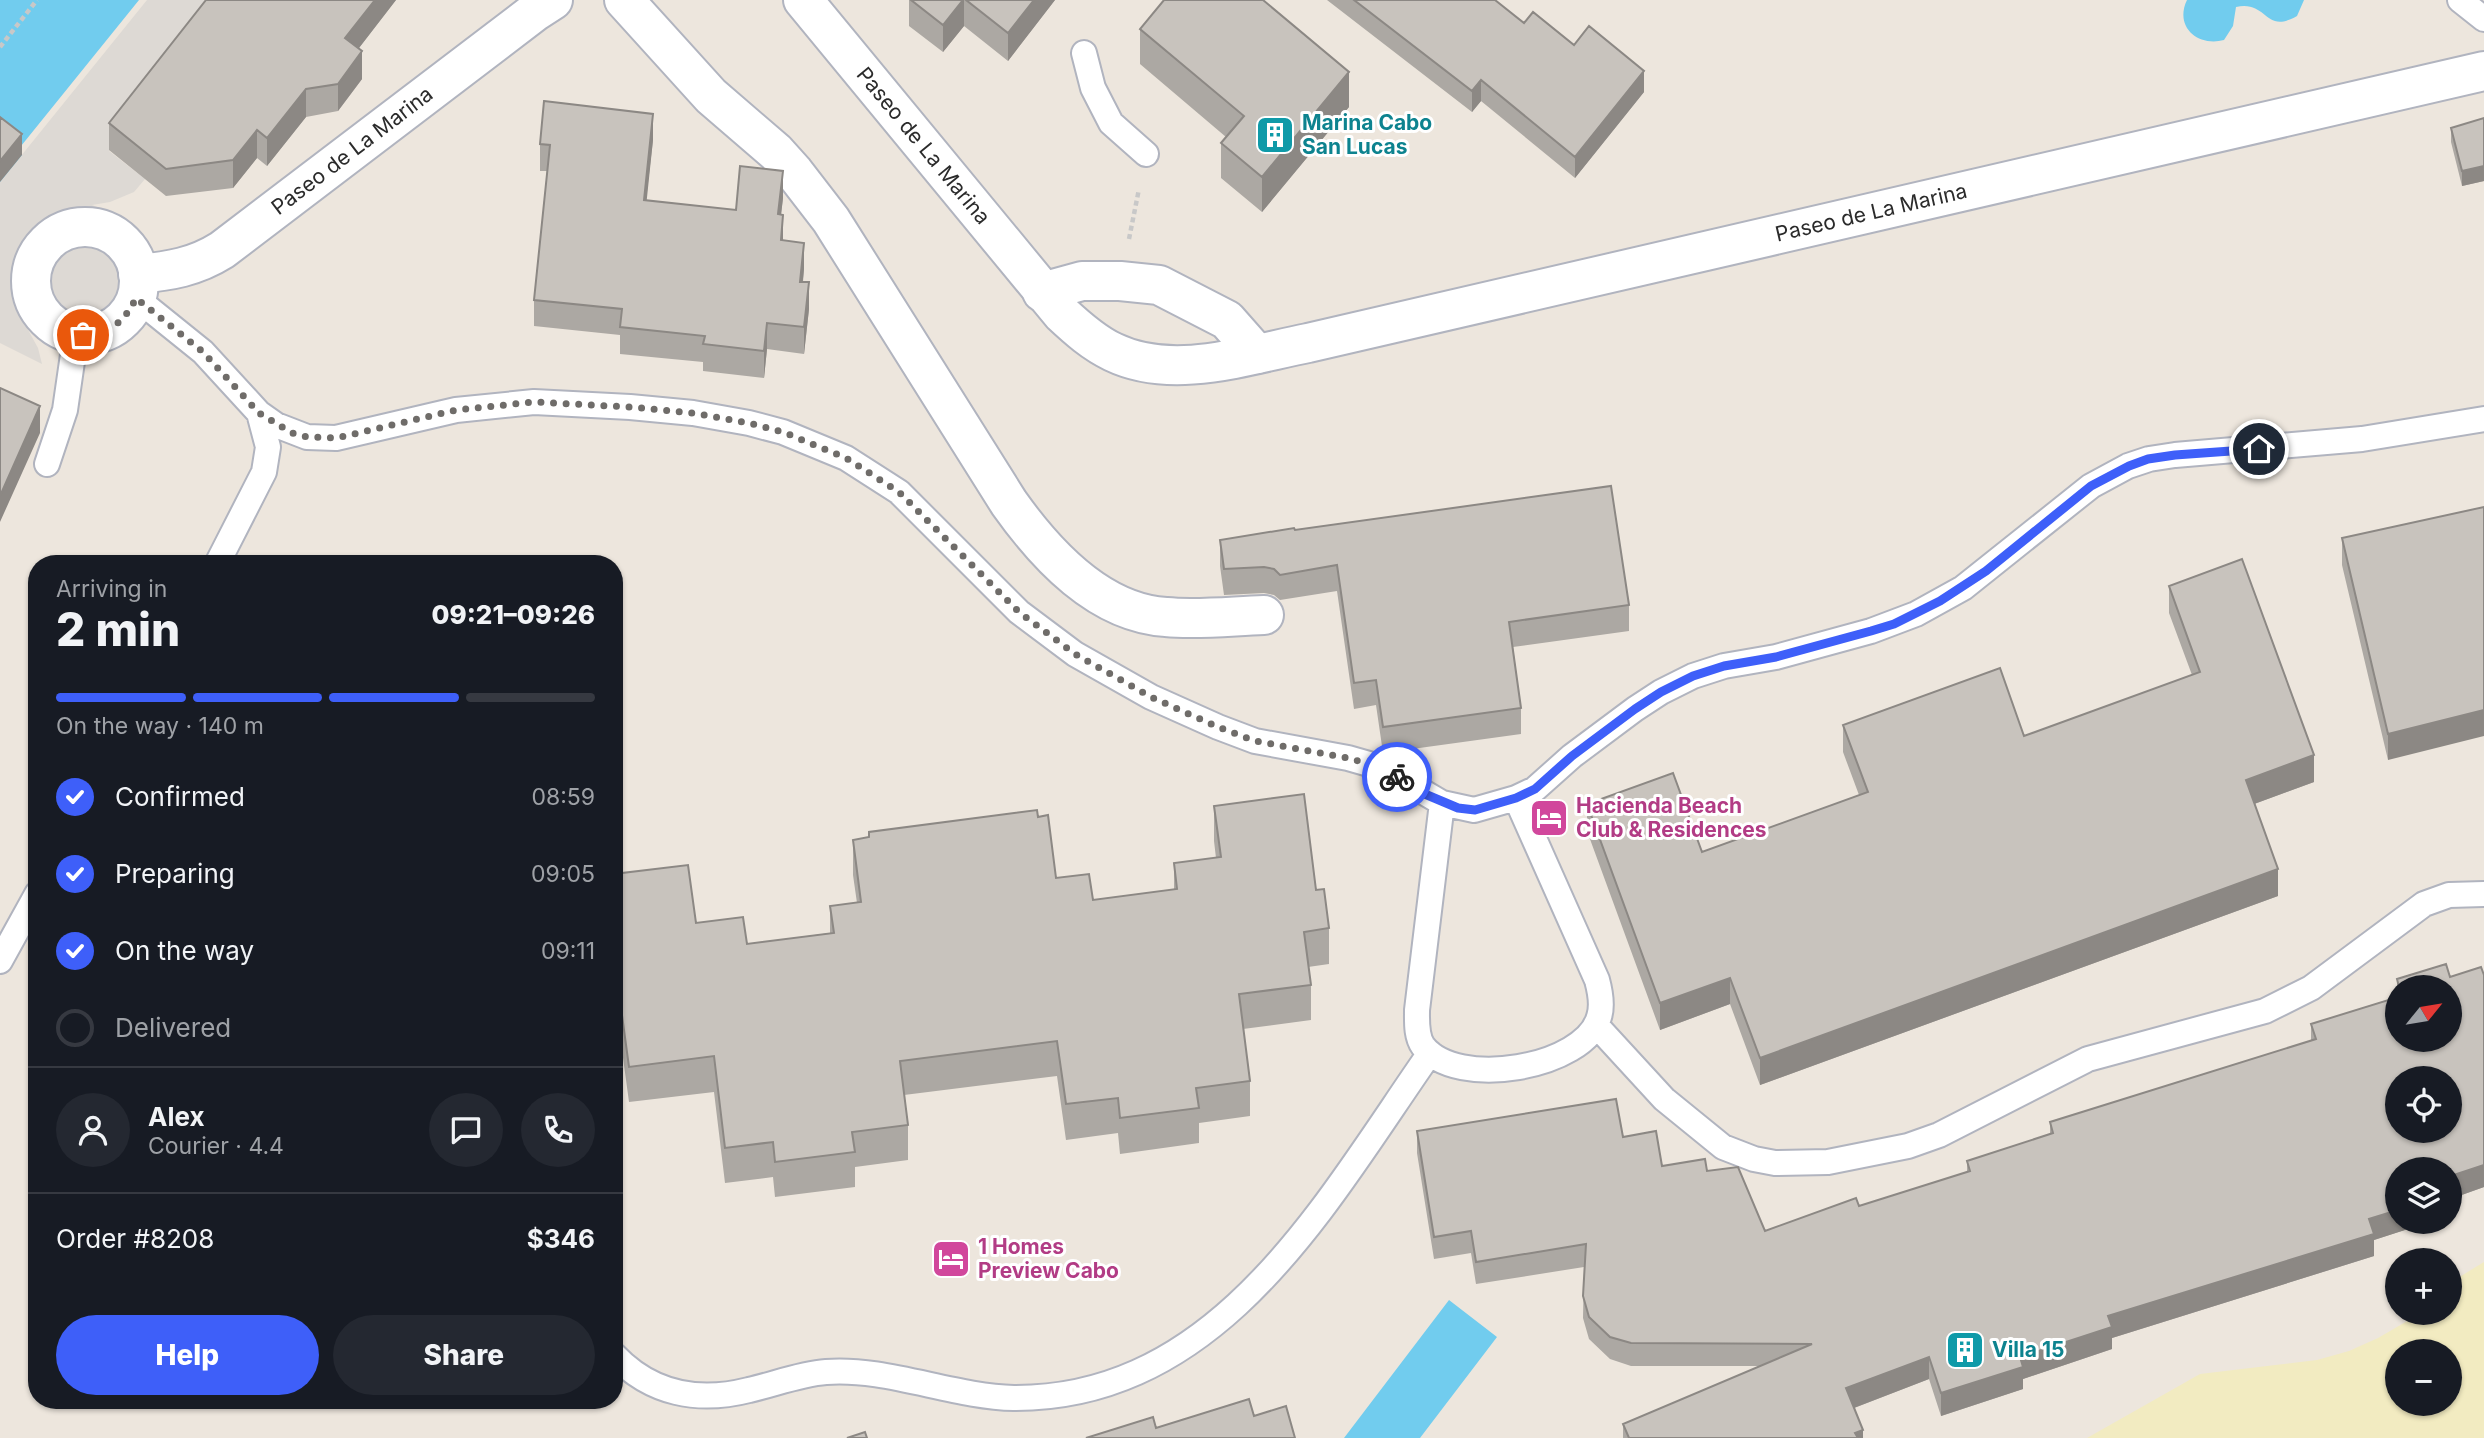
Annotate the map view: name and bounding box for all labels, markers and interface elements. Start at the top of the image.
street label: Paseo de La Marina [852,62,996,229]
street label: Paseo de La Marina [266,81,438,220]
place label: Marina Cabo San Lucas [1302,110,1432,159]
building icon: Marina Cabo San Lucas [1254,114,1296,156]
street label: Paseo de La Marina [1773,178,1969,247]
pin [53,305,113,365]
icon: bag [64,316,102,354]
pin [2229,419,2289,479]
icon: home [2240,430,2278,468]
text: Arriving in [56,575,167,603]
text: 09:21–09:26 [431,599,595,630]
text: 2 min [56,601,180,657]
text: On the way · 140 m [56,712,264,740]
courier [1362,742,1432,812]
icon: bike [1378,758,1416,796]
icon: check [56,778,94,816]
text: Confirmed [115,781,245,812]
text: 08:59 [531,783,595,811]
place label: Hacienda Beach Club & Residences [1576,793,1767,842]
hotel icon: Hacienda Beach Club & Residences [1528,797,1570,839]
icon: check [56,855,94,893]
text: Preparing [115,858,235,889]
text: 09:05 [531,860,595,888]
icon: check [56,932,94,970]
text: On the way [115,935,254,966]
text: 09:11 [541,937,595,965]
north arrow [2385,975,2462,1052]
map controls [2385,975,2462,1416]
text: Delivered [115,1012,231,1043]
button: locate [2385,1066,2462,1143]
button: person [56,1093,130,1167]
button: chat [429,1093,503,1167]
button: phone [521,1093,595,1167]
text: Alex [148,1101,205,1132]
text: Courier · 4.4 [148,1132,284,1160]
button: layers [2385,1157,2462,1234]
text: Order #8208 [56,1223,214,1254]
text: $346 [527,1223,595,1254]
place label: 1 Homes Preview Cabo [978,1234,1119,1283]
hotel icon: 1 Homes Preview Cabo [930,1238,972,1280]
button: + [2385,1248,2462,1325]
button: Help [56,1315,319,1395]
button: Share [333,1315,595,1395]
building icon: Villa 15 [1944,1329,1986,1371]
place label: Villa 15 [1992,1337,2064,1362]
button: − [2385,1339,2462,1416]

